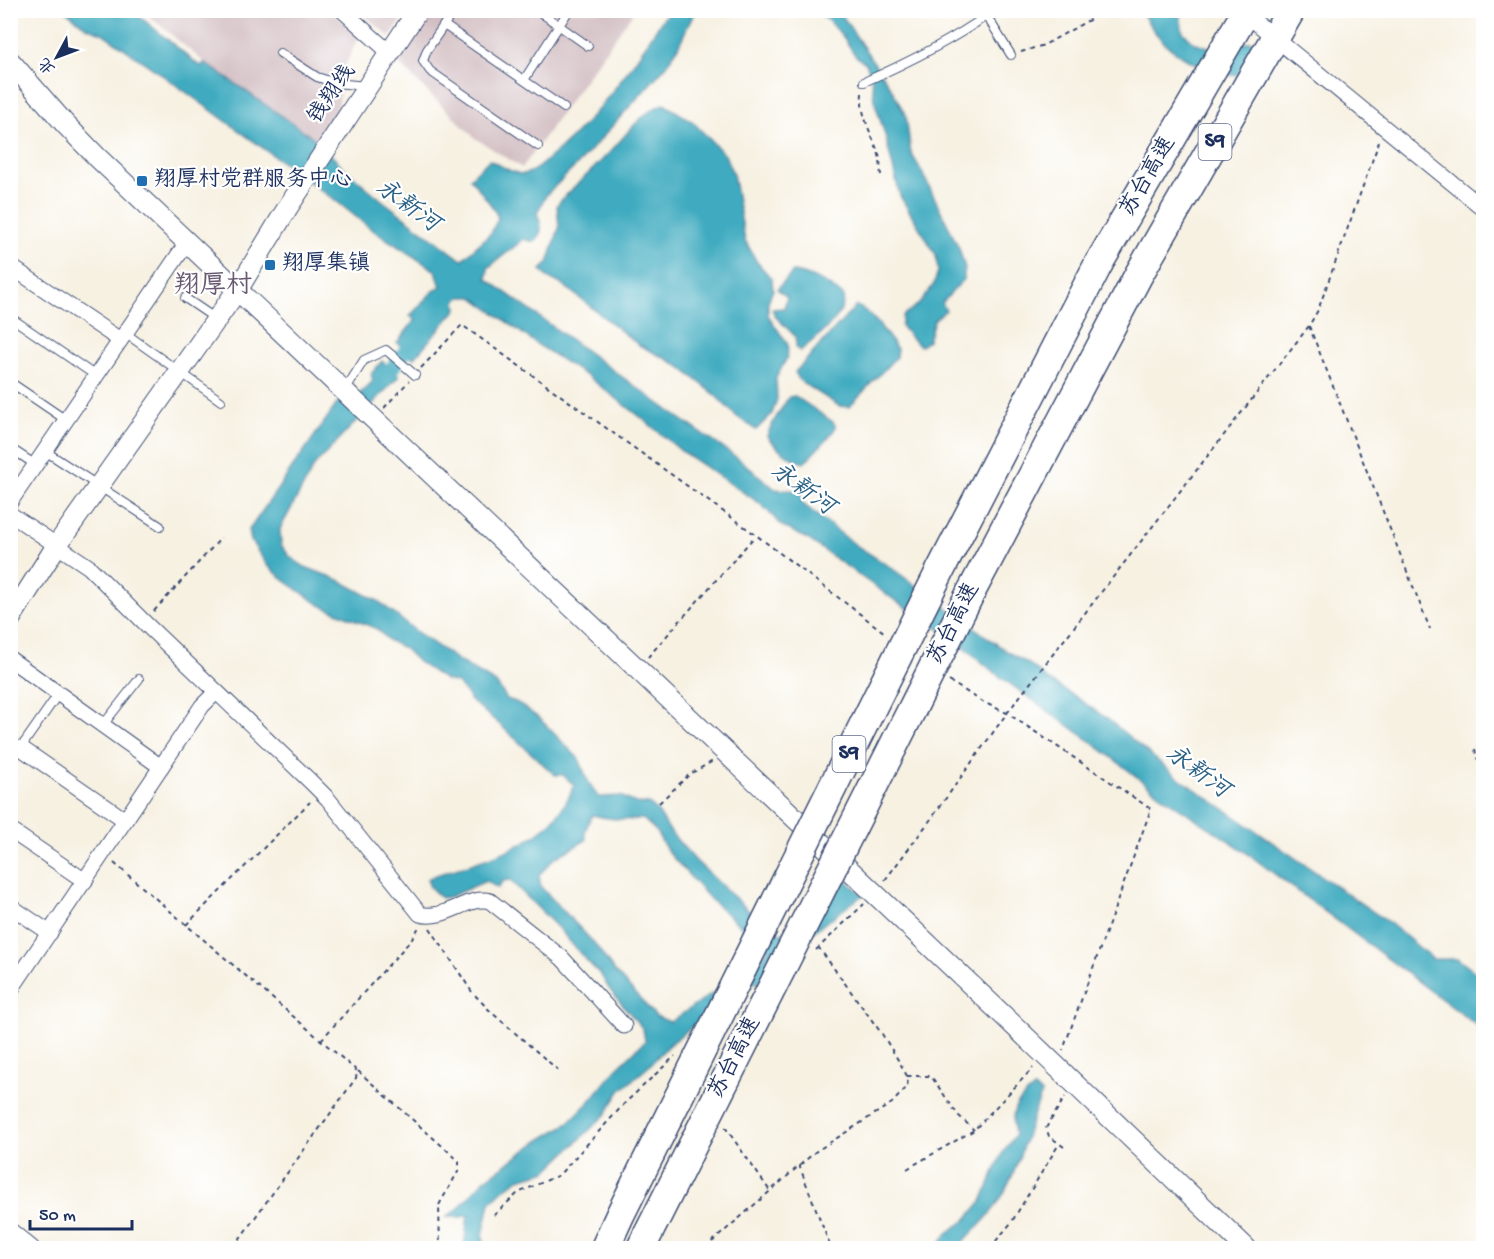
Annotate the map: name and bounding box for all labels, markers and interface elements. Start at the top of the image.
north arrow [27,27,87,87]
text: 北 [35,52,61,77]
street label: 钱翔线 [303,60,362,130]
road number: S9 [1198,124,1232,160]
street label: 苏台高速 [1114,131,1182,222]
place label: 翔厚村党群服务中心 [154,166,352,194]
water label: 永新河 [369,173,448,242]
marker: 翔厚村党群服务中心 [135,174,149,188]
place label: 翔厚集镇 [282,250,370,278]
marker: 翔厚集镇 [263,258,277,272]
district label: 翔厚村 [174,271,252,303]
water label: 永新河 [764,456,843,525]
street label: 苏台高速 [922,578,987,669]
road number: S9 [832,736,866,772]
water label: 永新河 [1159,739,1238,808]
street label: 苏台高速 [703,1012,768,1103]
scale bar [30,1193,132,1231]
text: 50 m [39,1206,76,1227]

